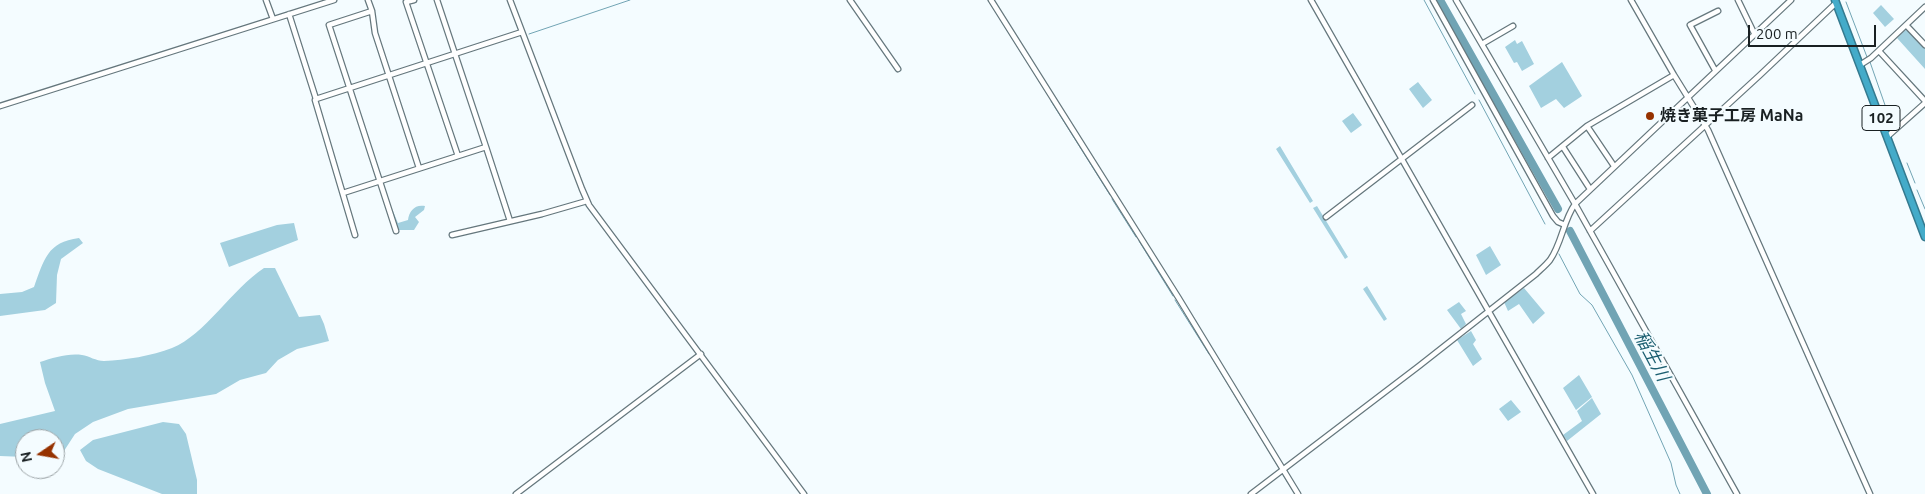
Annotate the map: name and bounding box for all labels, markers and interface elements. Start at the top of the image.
scale bar [1750,15,1878,47]
text: 200 m [1756,25,1798,42]
place label: 焼き菓子工房 MaNa [1660,106,1803,126]
road number: 102 [1862,106,1900,130]
marker: 焼き菓子工房 MaNa [1644,110,1656,122]
water label: 稲生川 [1630,327,1674,385]
north arrow [15,429,65,479]
text: N [17,450,35,464]

